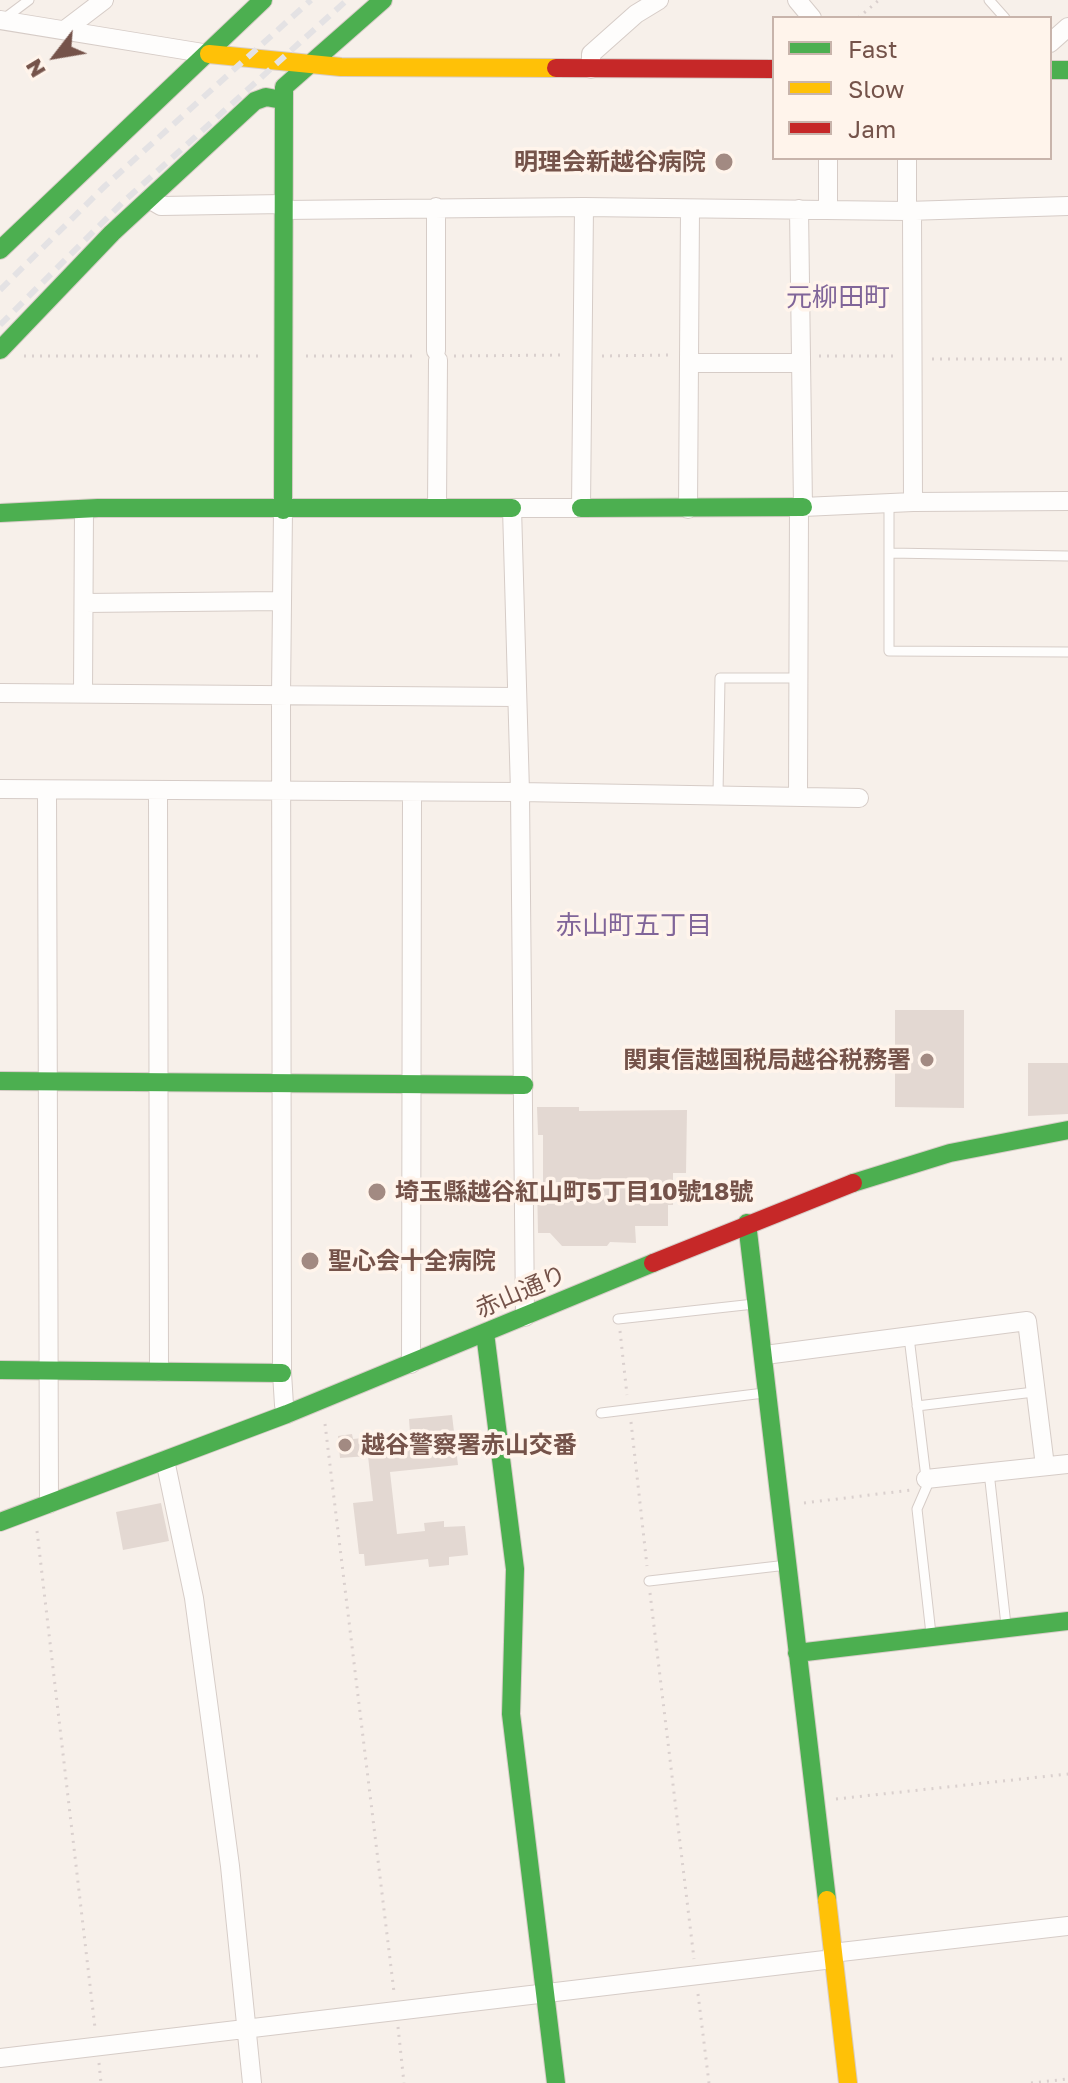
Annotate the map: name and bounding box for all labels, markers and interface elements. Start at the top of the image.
north arrow [16,16,96,96]
legend [772,16,1052,160]
text: Fast [848,34,898,63]
text: N [19,55,51,83]
text: Slow [848,74,904,103]
text: Jam [848,114,896,143]
place label: 明理会新越谷病院 [514,148,706,176]
marker: 明理会新越谷病院 [713,151,735,173]
district label: 元柳田町 [786,282,890,314]
district label: 赤山町五丁目 [556,910,712,942]
place label: 関東信越国税局越谷税務署 [623,1046,911,1074]
marker: 関東信越国税局越谷税務署 [918,1051,936,1069]
place label: 埼玉縣越谷紅山町5丁目10號18號 [395,1178,753,1206]
marker: 埼玉縣越谷紅山町5丁目10號18號 [366,1181,388,1203]
place label: 聖心会十全病院 [328,1247,496,1275]
marker: 聖心会十全病院 [299,1250,321,1272]
street label: 赤山通り [471,1260,571,1324]
place label: 越谷警察署赤山交番 [361,1431,577,1459]
marker: 越谷警察署赤山交番 [336,1436,354,1454]

